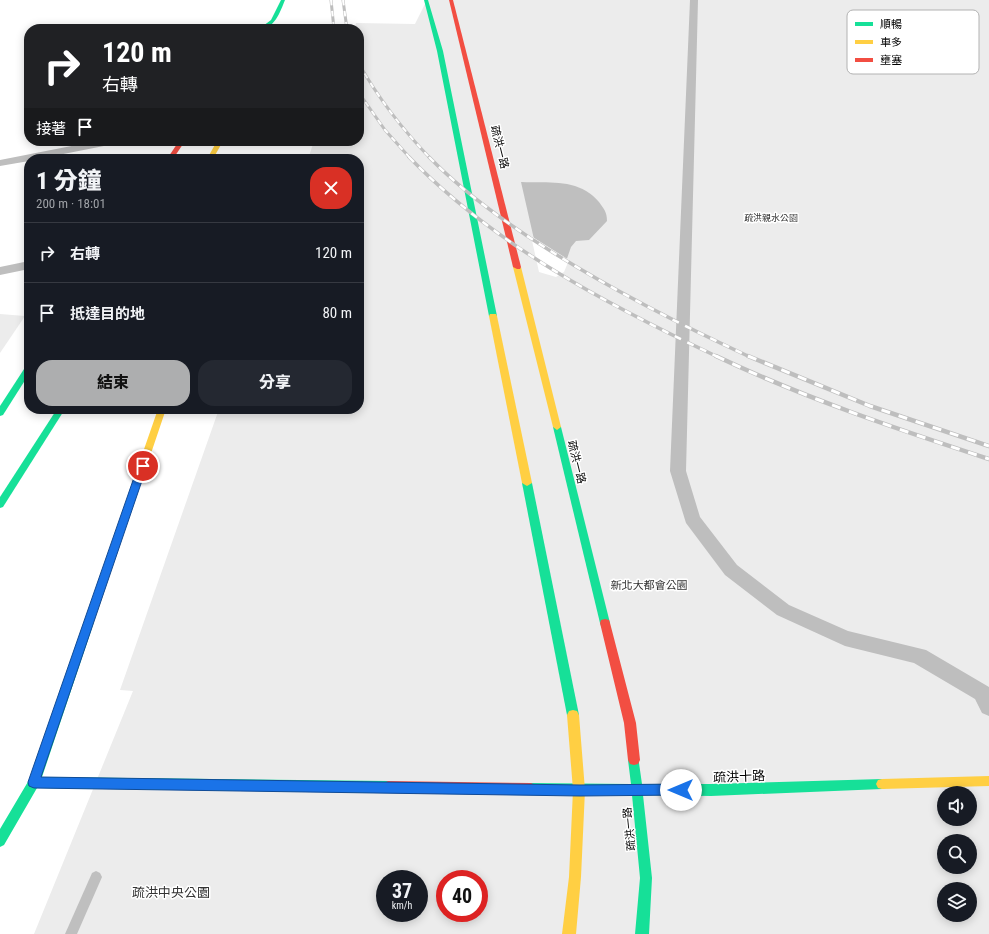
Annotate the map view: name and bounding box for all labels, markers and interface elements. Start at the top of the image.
legend [847,10,979,74]
text: 順暢 [880,18,902,31]
text: 120 m [102,36,172,69]
text: 車多 [880,36,902,49]
icon: right [36,40,88,92]
text: 壅塞 [880,54,902,67]
text: 右轉 [102,74,138,95]
icon: arrive [74,116,96,138]
text: 接著 [36,120,66,138]
street label: 疏洪一路 [488,124,511,170]
text: 1 分鐘 [36,167,102,195]
button: close [310,167,352,209]
text: 200 m · 18:01 [36,196,106,211]
park label: 疏洪親水公園 [744,212,798,223]
icon: right [36,242,58,264]
text: 120 m [315,244,352,262]
text: 右轉 [70,245,100,263]
icon: arrive [36,302,58,324]
text: 80 m [322,304,352,322]
text: 抵達目的地 [70,305,145,323]
button: 結束 [36,360,190,406]
button: 分享 [198,360,352,406]
street label: 疏洪一路 [565,439,588,485]
pin [126,449,160,483]
icon: arrive [132,455,154,477]
park label: 新北大都會公園 [611,579,688,592]
street label: 疏洪十路 [713,768,765,785]
position arrow [660,769,702,811]
map controls [937,786,977,922]
button: sound [937,786,977,826]
street label: 疏洪一路 [621,806,638,852]
button: search [937,834,977,874]
speed limit sign: 40 [436,870,488,922]
text: 37 [392,879,412,903]
button: layers [937,882,977,922]
park label: 疏洪中央公園 [132,885,210,900]
text: km/h [392,900,412,911]

